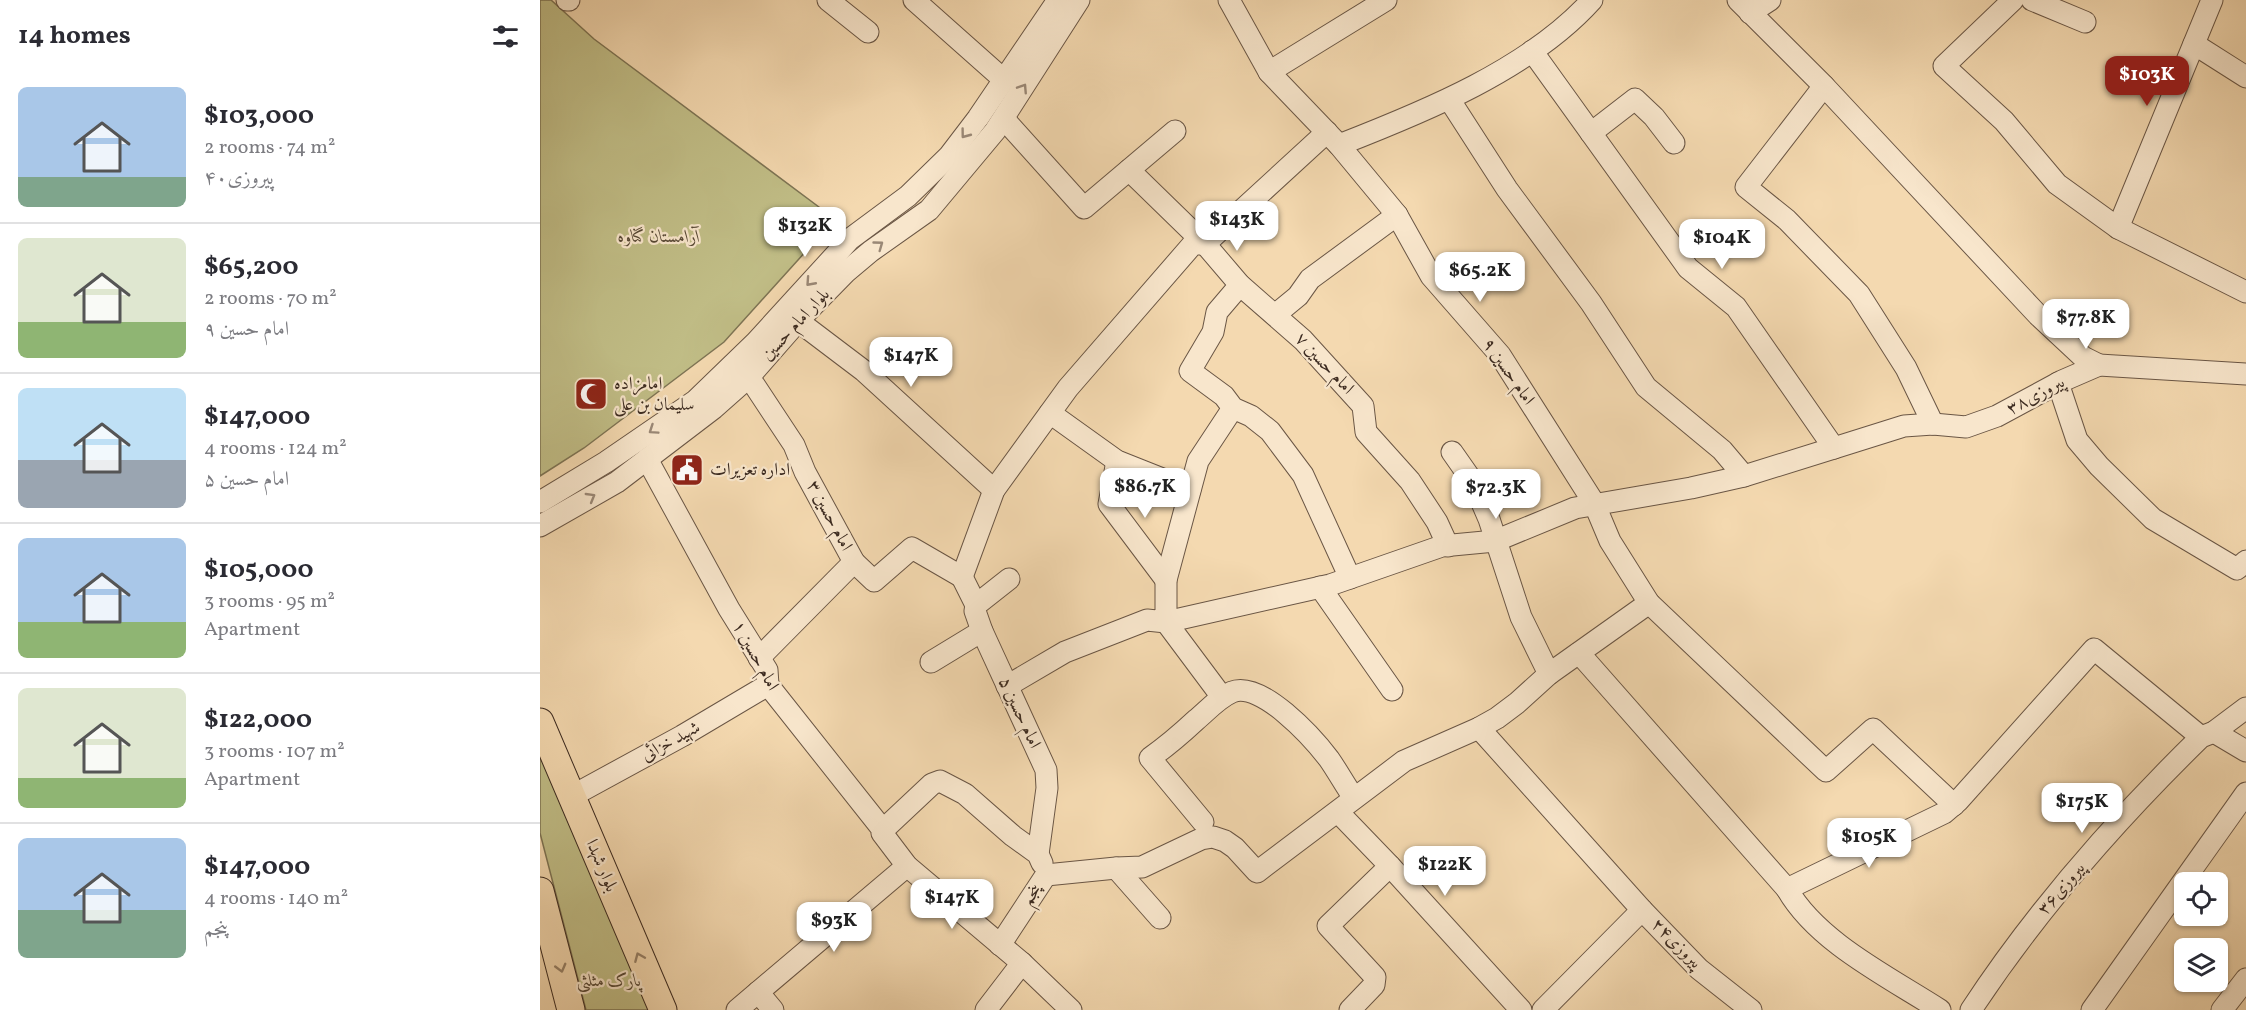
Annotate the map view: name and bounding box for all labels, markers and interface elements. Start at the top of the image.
text: 14 homes [18,18,131,54]
icon: filters [489,20,522,53]
pin: $103K [2105,56,2189,107]
text: $103K [2119,61,2175,89]
one-way arrow [1016,84,1028,94]
text: $103,000 [204,98,314,134]
icon: home [66,111,138,183]
one-way arrow [962,128,973,139]
text: 2 rooms · 74 m² [204,134,335,162]
text: پیروزی۴۰ [204,165,273,193]
pin: $143K [1195,201,1279,252]
text: $143K [1209,206,1265,234]
pin: $132K [763,207,847,258]
text: $132K [778,212,832,240]
pin: $104K [1680,219,1764,270]
text: $104K [1693,224,1751,252]
park label: آرامستان گناوه [618,225,700,250]
one-way arrow [872,241,883,252]
text: $65,200 [204,249,298,285]
pin: $65.2K [1431,252,1529,303]
text: $65.2K [1449,257,1511,285]
icon: home [66,262,138,334]
one-way arrow [806,276,817,286]
street label: بلوار امام حسین [756,283,838,368]
text: 2 rooms · 70 m² [204,285,337,313]
pin: $77.8K [2037,299,2135,350]
text: $77.8K [2056,304,2116,332]
text: امام حسین ۹ [204,316,289,344]
street label: امام حسین ۷ [1287,327,1359,402]
street label: امام حسین ۹ [1474,333,1540,412]
pin: $147K [869,337,953,388]
text: $147K [883,342,939,370]
street label: پیروزی۳۸ [2003,370,2071,422]
place label: امامزاده سلیمان بن علی [614,372,695,418]
mosque icon: امامزاده سلیمان بن علی [573,376,609,412]
text: $147,000 [204,399,310,435]
icon: home [66,412,138,484]
one-way arrow [649,423,660,434]
text: 4 rooms · 124 m² [204,435,347,463]
public building icon: اداره تعزیرات [669,452,705,488]
place label: اداره تعزیرات [710,458,790,483]
text: امام حسین ۵ [204,466,289,494]
pin: $86.7K [1096,468,1194,519]
pin: $72.3K [1447,469,1545,520]
text: $86.7K [1114,473,1176,501]
text: $72.3K [1466,474,1526,502]
street label: امام حسین ۳ [798,476,858,557]
one-way arrow [585,493,595,504]
text: $105,000 [204,552,313,588]
icon: home [66,562,138,634]
text: 3 rooms · 95 m² [204,588,335,616]
text: Apartment [204,616,300,644]
street label: امام حسین ۱ [724,616,785,697]
street label: امام حسین ۵ [990,673,1047,754]
text: $122,000 [204,702,312,738]
icon: home [66,712,138,784]
street label: شهید خزائی [637,716,705,768]
text: 3 rooms · 107 m² [204,738,345,766]
text: Apartment [204,766,300,794]
pin: $175K [2040,783,2124,834]
text: $175K [2056,788,2108,816]
pin: $105K [1827,818,1911,869]
text: $105K [1841,823,1897,851]
street label: بلوار شهدا [579,836,623,896]
pin: $122K [1403,846,1487,897]
text: $147,000 [204,849,310,885]
text: $122K [1418,851,1472,879]
street label: پیروزی۳۶ [2032,856,2093,921]
icon: home [66,862,138,934]
map controls [2174,872,2228,992]
button: locate [2174,872,2228,926]
street label: پنجم [1016,878,1052,913]
pin: $147K [910,879,994,930]
text: $147K [924,884,980,912]
text: 4 rooms · 140 m² [204,885,348,913]
pin: $93K [798,902,870,953]
text: $93K [811,907,857,935]
street label: پیروزی۲۴ [1645,913,1708,976]
text: پنجم [204,916,228,944]
button: layers [2174,938,2228,992]
one-way arrow [634,952,646,963]
one-way arrow [553,963,566,973]
park label: پارک مثلثی [576,969,643,994]

